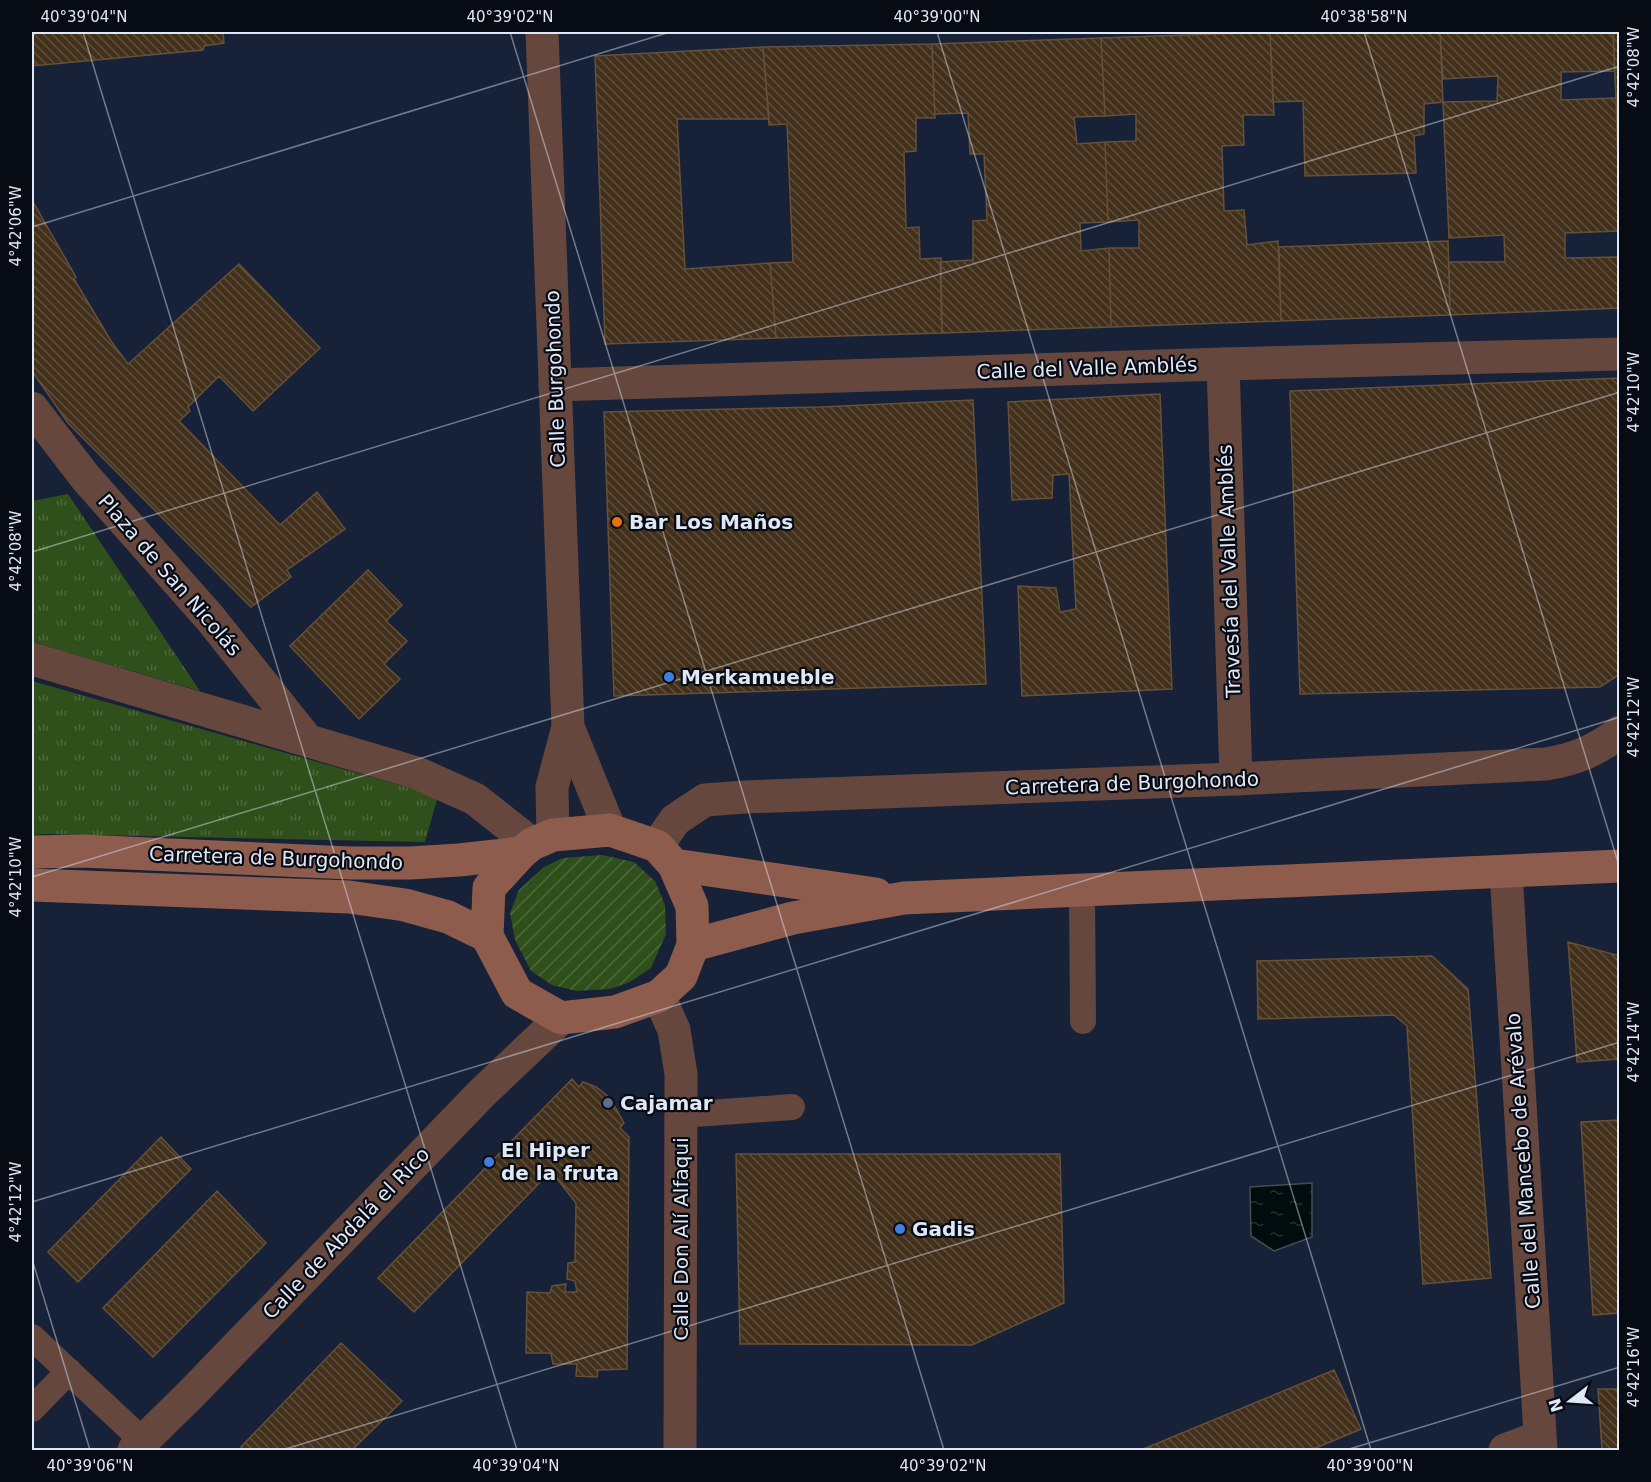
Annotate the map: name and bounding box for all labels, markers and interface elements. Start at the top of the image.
text: 40°39'04"N [40,8,128,26]
text: 40°39'02"N [466,8,554,26]
text: 40°39'00"N [893,8,981,26]
text: 40°38'58"N [1320,8,1408,26]
text: 4°42'08"W [1625,26,1643,108]
text: 4°42'06"W [7,185,25,267]
street label: Calle Burgohondo [540,290,570,468]
text: 4°42'10"W [1625,351,1643,433]
street label: Calle del Valle Amblés [976,352,1198,384]
street label: Travesía del Valle Amblés [1213,444,1245,699]
street label: Plaza de San Nicolás [93,489,247,661]
text: 4°42'08"W [7,510,25,592]
place label: Bar Los Maños [629,510,793,534]
marker: Bar Los Maños [610,515,624,529]
place label: Merkamueble [681,665,835,689]
marker: Merkamueble [662,670,676,684]
text: 4°42'12"W [1625,676,1643,758]
street label: Carretera de Burgohondo [1005,767,1259,799]
text: 4°42'10"W [7,836,25,918]
street label: Carretera de Burgohondo [149,842,403,874]
text: 4°42'14"W [1625,1001,1643,1083]
street label: Calle del Mancebo de Arévalo [1501,1012,1545,1310]
place label: Cajamar [620,1091,713,1115]
marker: Cajamar [601,1096,615,1110]
street label: Calle Don Alí Alfaqui [669,1137,693,1341]
place label: El Hiper de la fruta [501,1138,619,1185]
street label: Calle de Abdalá el Rico [258,1142,434,1324]
marker: El Hiper de la fruta [482,1155,496,1169]
text: 4°42'12"W [7,1161,25,1243]
place label: Gadis [912,1217,975,1241]
marker: Gadis [893,1222,907,1236]
text: 4°42'16"W [1625,1326,1643,1408]
north arrow [1540,1371,1600,1431]
text: N [1545,1396,1567,1414]
text: 40°39'06"N [46,1457,134,1475]
text: 40°39'04"N [472,1457,560,1475]
text: 40°39'02"N [899,1457,987,1475]
text: 40°39'00"N [1326,1457,1414,1475]

